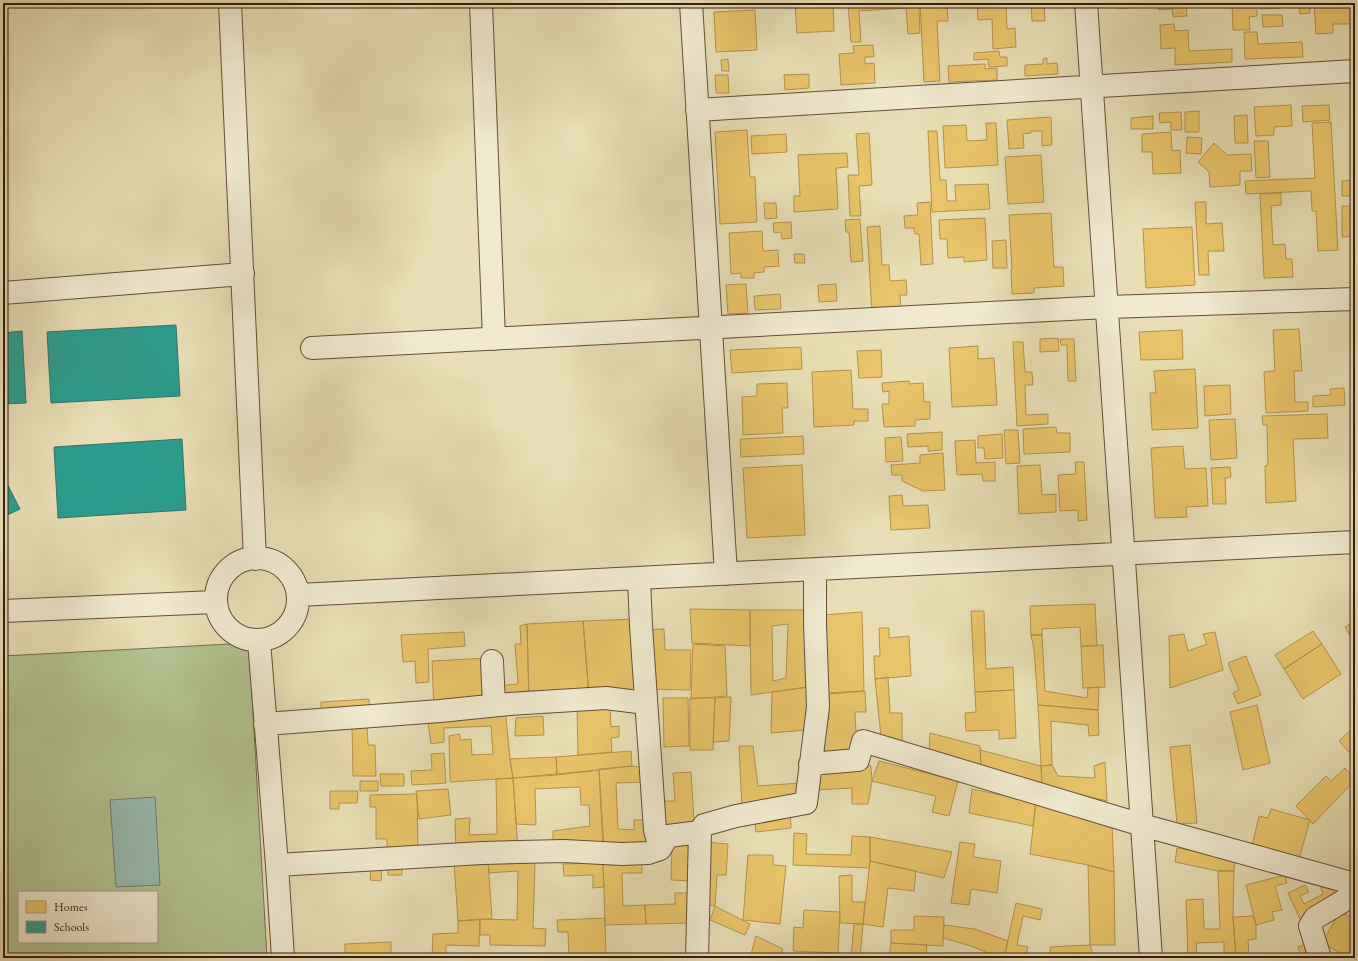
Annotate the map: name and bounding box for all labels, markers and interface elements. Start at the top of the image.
legend [18,891,158,943]
text: Homes [54,899,88,915]
text: Schools [54,919,89,935]

